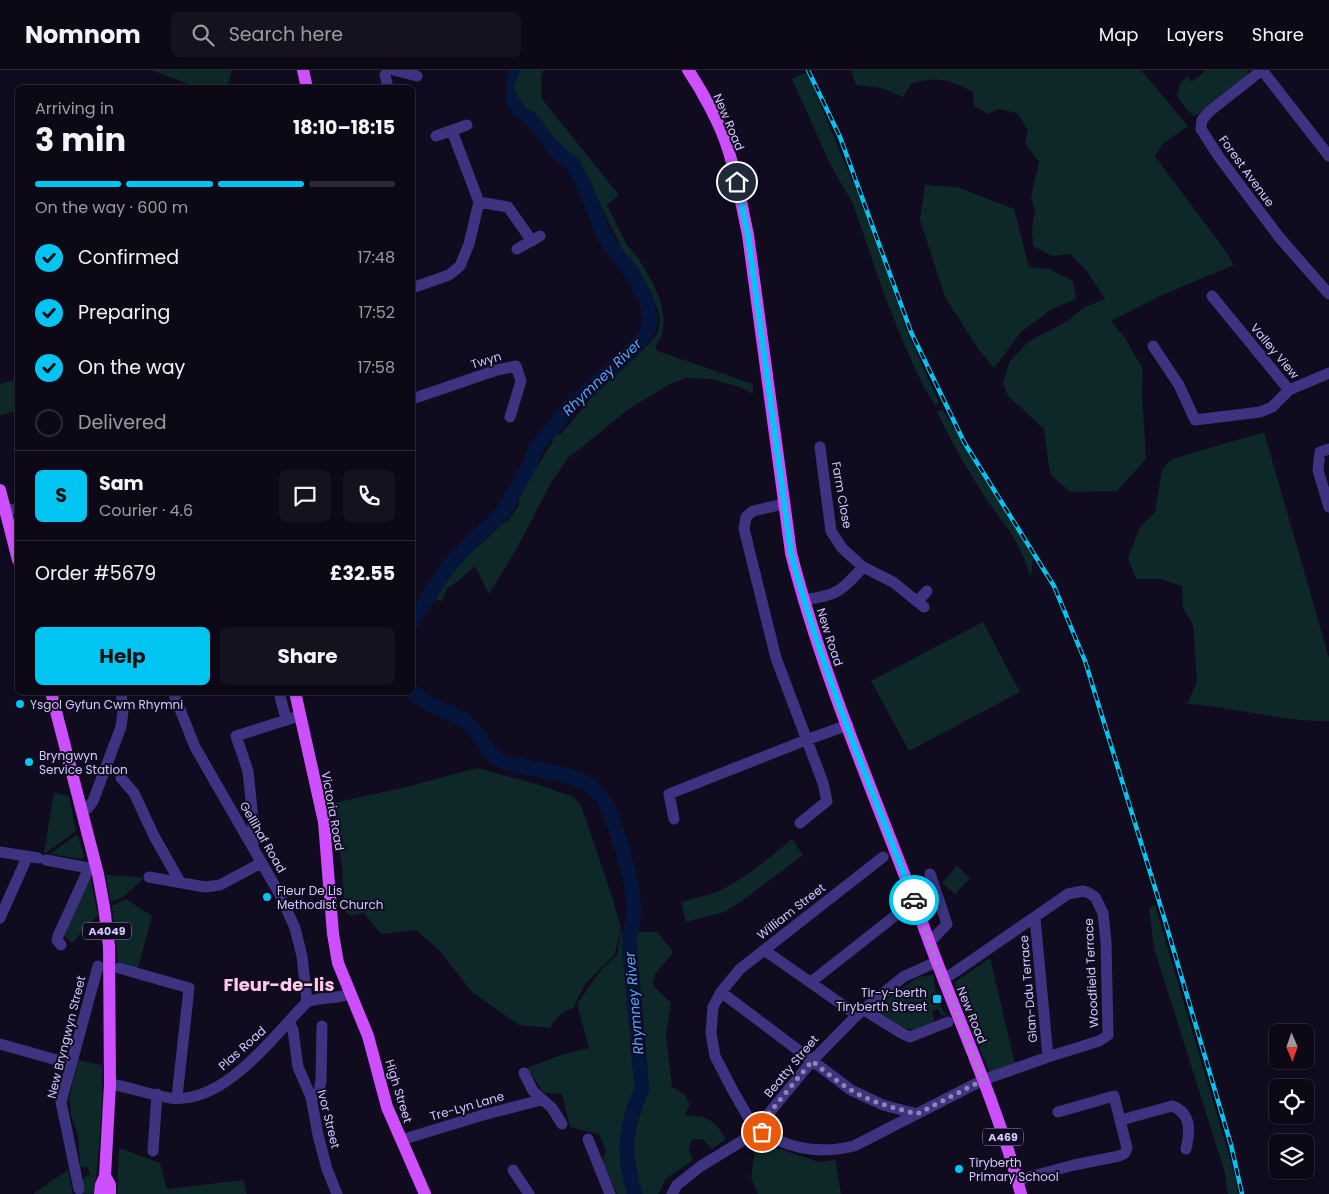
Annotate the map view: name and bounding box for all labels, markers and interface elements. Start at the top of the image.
search box [171,12,521,57]
text: Nomnom [25,18,141,51]
icon: search [189,21,217,49]
text: Search here [229,21,343,48]
text: Map [1099,22,1139,47]
text: Layers [1167,22,1224,47]
text: Share [1252,22,1304,47]
street label: New Road [709,91,749,153]
text: Arriving in [35,97,114,120]
text: 18:10–18:15 [293,114,395,141]
text: 3 min [35,117,126,162]
street label: Forest Avenue [1215,132,1279,210]
pin [716,161,758,203]
icon: home [723,168,751,196]
text: On the way · 600 m [35,196,188,219]
icon: check [35,244,63,272]
text: Confirmed [78,244,179,271]
text: 17:48 [358,246,395,269]
icon: check [35,299,63,327]
text: Preparing [78,299,170,326]
text: 17:52 [358,301,395,324]
street label: Valley View [1247,320,1303,383]
water label: Rhymney River [558,333,647,420]
street label: Twyn [469,347,503,373]
icon: check [35,354,63,382]
text: On the way [78,354,185,381]
text: 17:58 [358,356,395,379]
text: Delivered [78,409,167,436]
street label: Farm Close [828,460,856,530]
text: Sam [99,470,144,497]
button: chat [279,470,331,522]
button: phone [343,470,395,522]
text: S [55,482,67,509]
text: Courier · 4.6 [99,499,193,522]
text: Order #5679 [35,560,156,587]
text: £32.55 [330,560,395,587]
street label: New Road [813,606,847,668]
button: Help [35,627,210,685]
button: Share [220,627,395,685]
place label: Ysgol Gyfun Cwm Rhymni [30,696,183,713]
marker: Ysgol Gyfun Cwm Rhymni [14,698,26,710]
place label: Bryngwyn Service Station [39,747,128,778]
marker: Bryngwyn Service Station [23,756,35,768]
street label: Victoria Road [318,770,348,852]
street label: Gellihaf Road [236,798,290,876]
courier [889,875,939,925]
street label: William Street [753,879,829,943]
place label: Fleur De Lis Methodist Church [277,882,383,913]
icon: car [900,886,928,914]
marker: Fleur De Lis Methodist Church [261,891,273,903]
street label: Woodfield Terrace [1080,918,1102,1028]
road number: A4049 [83,922,131,939]
street label: Glan-Ddu Terrace [1015,935,1041,1043]
water label: Rhymney River [619,950,648,1055]
district label: Fleur-de-lis [224,972,334,997]
street label: New Bryngwyn Street [43,974,89,1100]
place label: Tir-y-berth Tiryberth Street [836,984,927,1015]
street label: New Road [953,984,991,1046]
marker: Tir-y-berth Tiryberth Street [931,993,943,1005]
street label: Plas Road [215,1022,269,1074]
north arrow [1269,1024,1314,1069]
map controls [1269,1024,1314,1179]
street label: Beatty Street [760,1031,822,1101]
street label: High Street [381,1057,417,1125]
button: locate [1269,1079,1314,1124]
street label: Tre-Lyn Lane [428,1087,506,1125]
street label: Ivor Street [313,1088,345,1150]
pin [741,1111,783,1153]
icon: bag [748,1118,776,1146]
road number: A469 [983,1128,1023,1146]
button: layers [1269,1134,1314,1179]
place label: Tiryberth Primary School [969,1154,1059,1185]
marker: Tiryberth Primary School [953,1163,965,1175]

